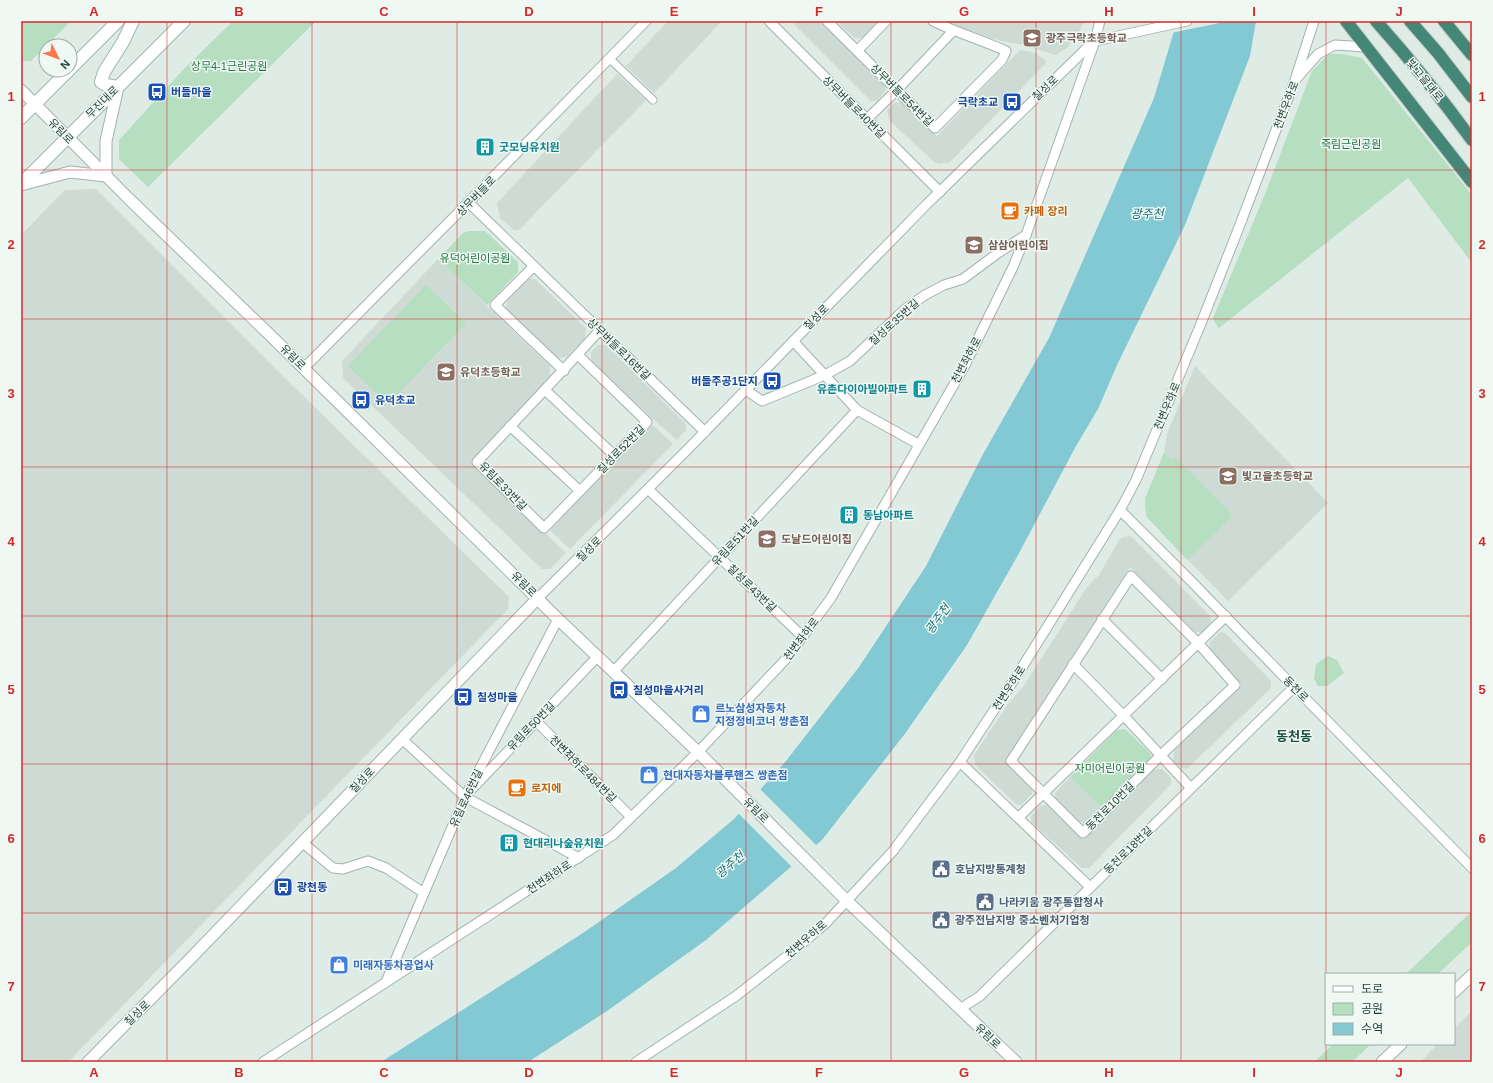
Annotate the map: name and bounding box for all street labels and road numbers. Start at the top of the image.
street label: 빛고을대로 [1404,57,1446,103]
street label: 상무버들로54번길 [868,61,936,129]
street label: 상무버들로40번길 [820,73,888,141]
street label: 칠성로 [1030,73,1060,103]
street label: 천변우하로 [1271,79,1301,131]
street label: 무진대로 [83,84,121,120]
street label: 유림로 [46,116,76,146]
street label: 상무버들로 [454,174,498,218]
street label: 칠성로35번길 [867,297,921,347]
street label: 칠성로 [801,302,831,332]
street label: 상무버들로16번길 [585,316,653,382]
street label: 천변좌하로 [949,335,983,385]
street label: 유림로 [278,342,308,372]
street label: 천변우하로 [1152,380,1182,432]
street label: 칠성로52번길 [595,422,647,476]
street label: 유림로33번길 [477,459,529,513]
street label: 유림로51번길 [709,514,761,568]
street label: 칠성로 [574,534,604,564]
street label: 칠성로43번길 [725,562,779,614]
street label: 유림로 [509,569,539,599]
street label: 천변좌하로 [781,615,821,663]
street label: 천변우하로 [990,664,1028,712]
street label: 동천로 [1281,674,1311,704]
street label: 유림로50번길 [505,699,557,753]
street label: 천변좌하로484번길 [547,733,619,805]
street label: 칠성로 [347,765,377,795]
street label: 유림로46번길 [447,767,485,829]
street label: 동천로10번길 [1084,780,1136,832]
street label: 유림로 [741,795,771,825]
street label: 동천로18번길 [1101,824,1155,876]
street label: 천변좌하로 [525,858,573,896]
street label: 천변우하로 [783,918,829,960]
street label: 칠성로 [122,998,152,1028]
street label: 유림로 [973,1021,1003,1051]

